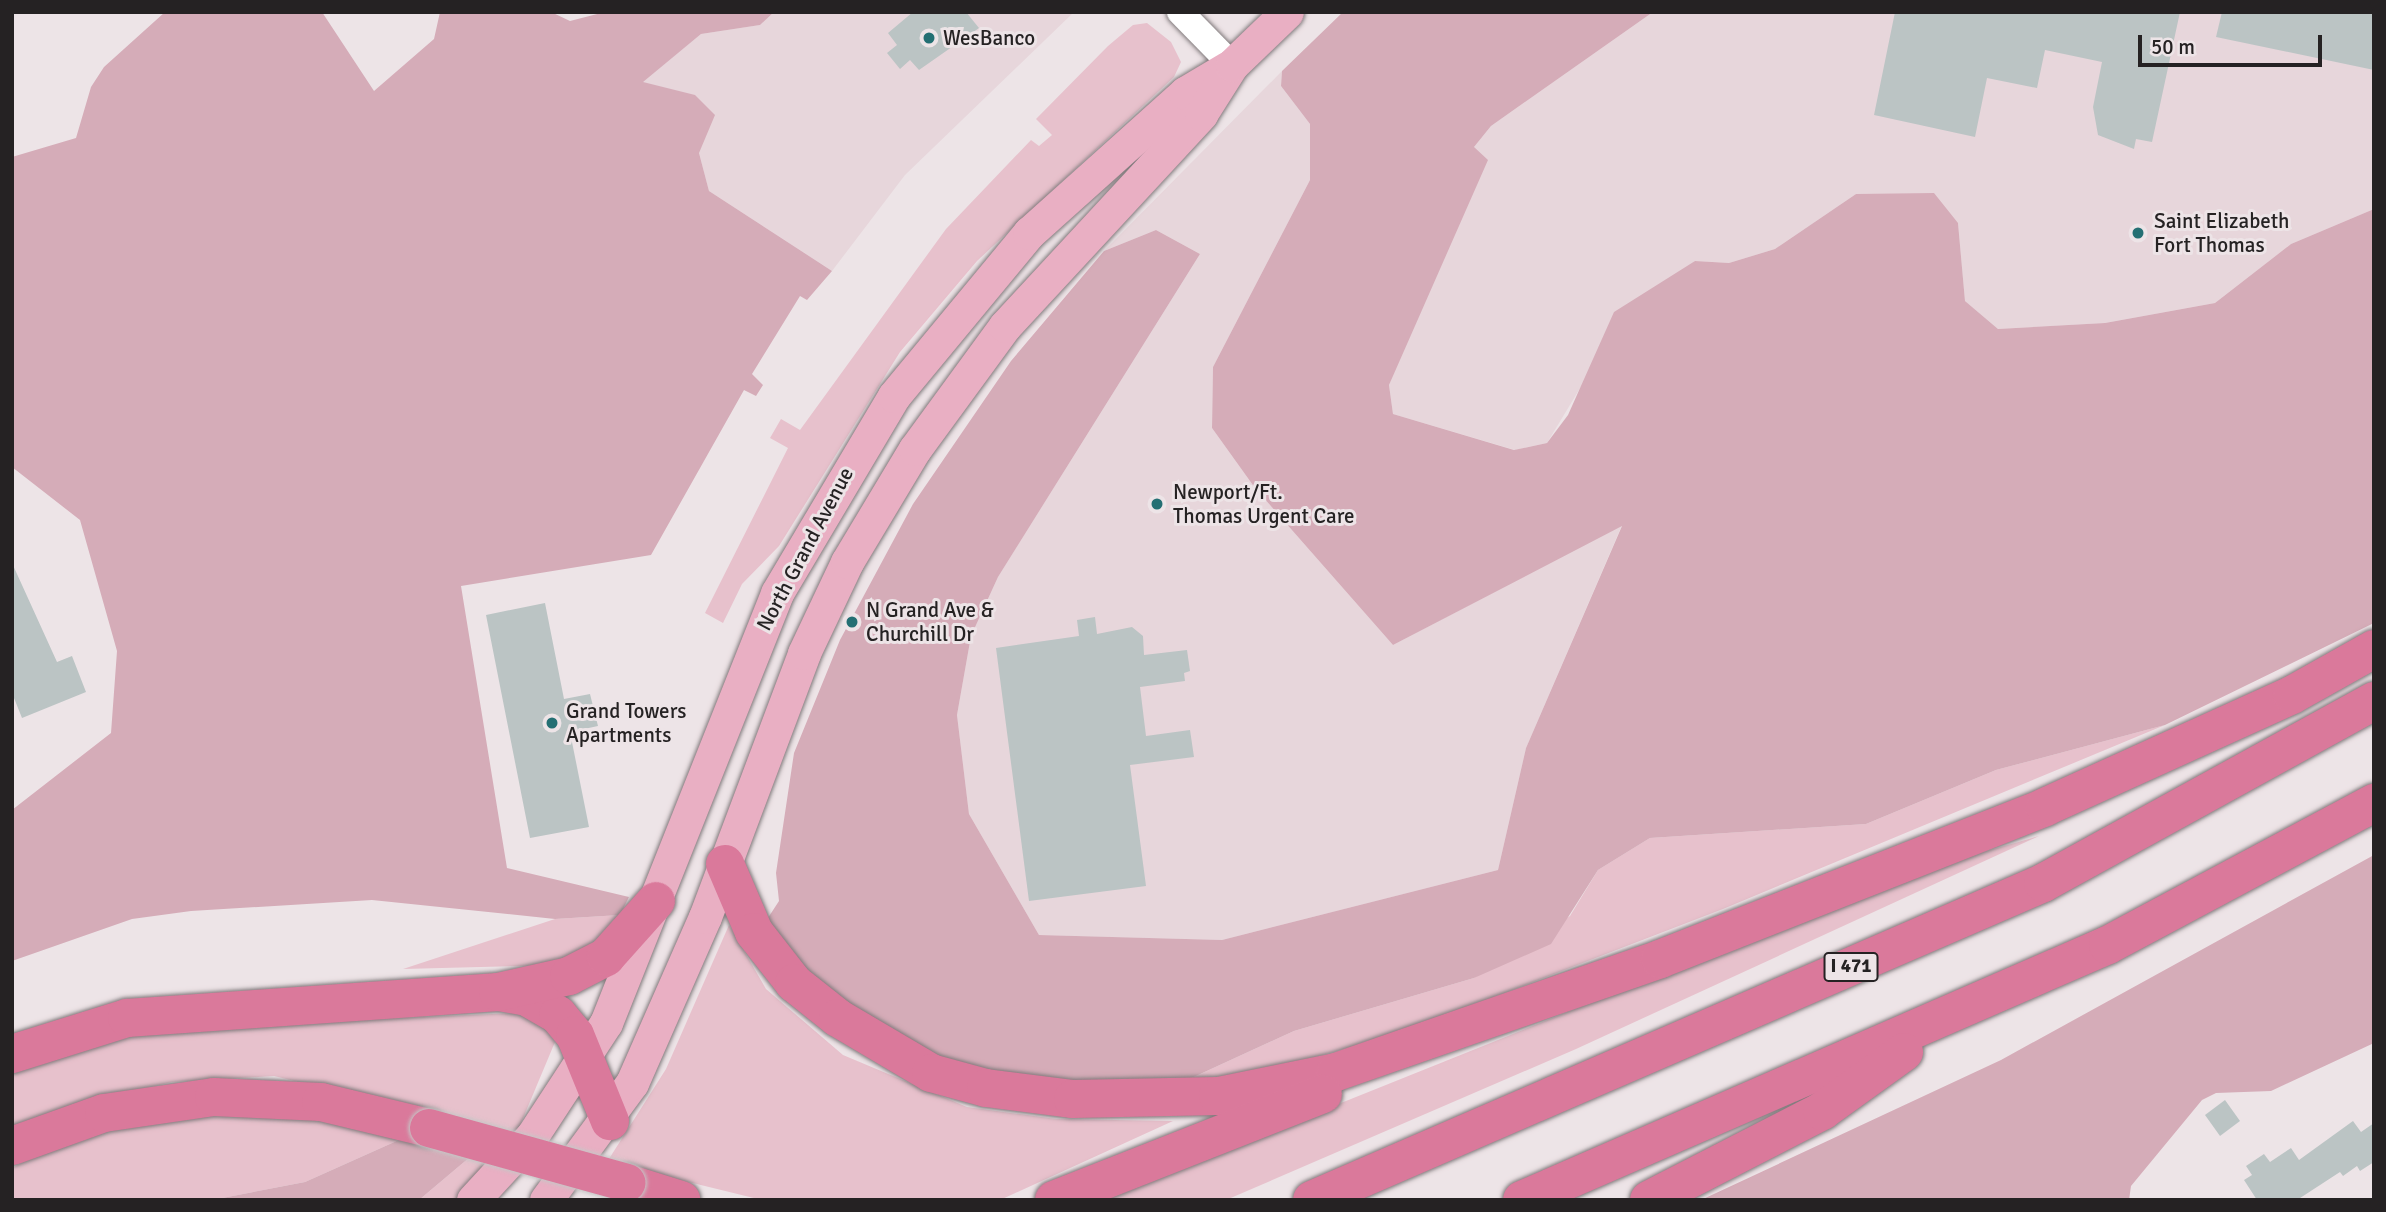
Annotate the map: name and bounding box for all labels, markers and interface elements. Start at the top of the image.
scale bar [2141,21,2325,65]
place label: WesBanco [943,25,1035,51]
marker: WesBanco [921,30,937,46]
text: 50 m [2151,34,2195,60]
place label: Saint Elizabeth Fort Thomas [2154,208,2290,258]
marker: Saint Elizabeth Fort Thomas [2128,223,2148,243]
street label: North Grand Avenue [751,463,859,635]
place label: Newport/Ft. Thomas Urgent Care [1173,479,1355,529]
marker: Newport/Ft. Thomas Urgent Care [1147,494,1167,514]
place label: N Grand Ave & Churchill Dr [866,597,994,647]
marker: N Grand Ave & Churchill Dr [844,614,860,630]
place label: Grand Towers Apartments [566,698,687,748]
marker: Grand Towers Apartments [544,715,560,731]
road number: I 471 [1823,951,1879,982]

